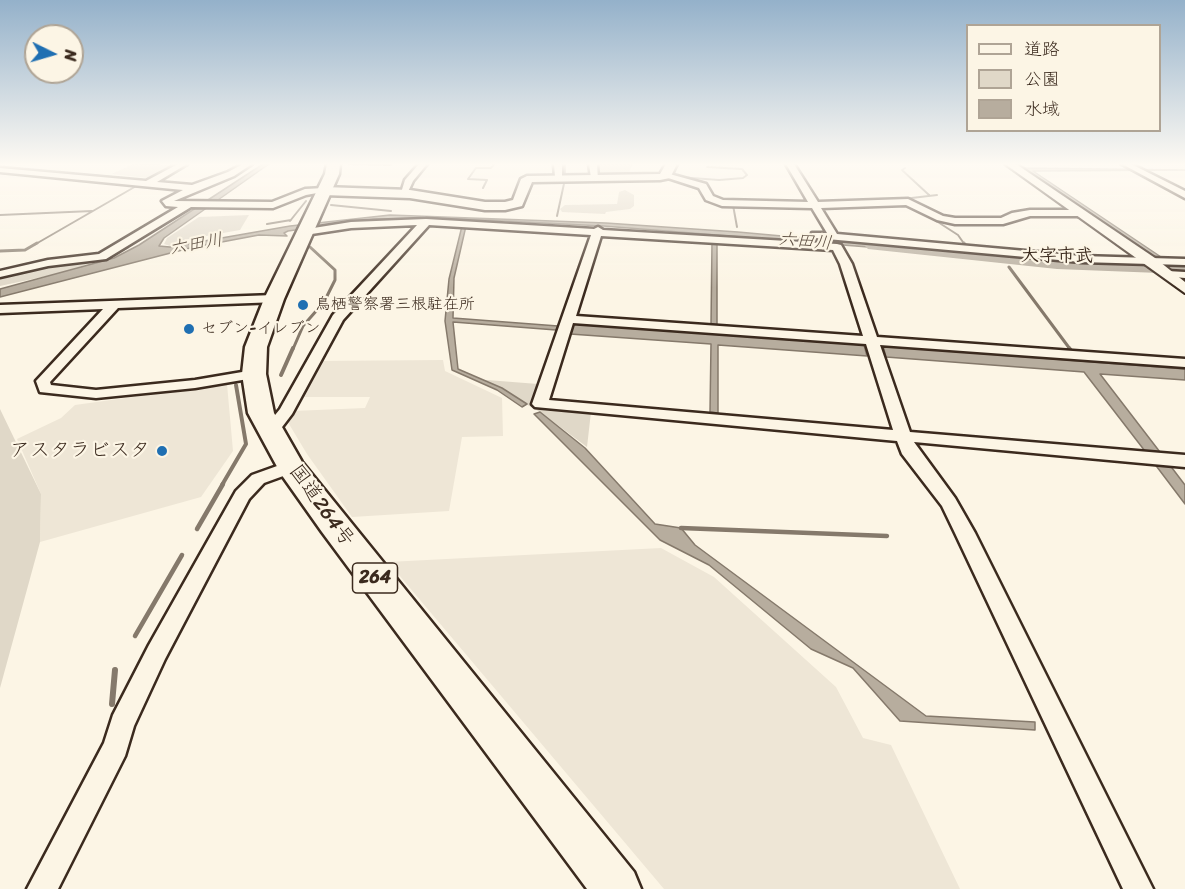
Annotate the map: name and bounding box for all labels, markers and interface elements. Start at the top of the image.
north arrow [24,24,84,84]
legend [966,24,1161,132]
text: 道路 [1024,33,1060,65]
text: N [56,49,85,62]
text: 公園 [1024,63,1060,95]
text: 水域 [1024,93,1060,125]
water label: 六田川 [777,229,833,255]
water label: 六田川 [168,230,224,260]
district label: 大字市武 [1021,245,1093,267]
place label: 鳥栖警察署三根駐在所 [315,295,475,315]
marker: 鳥栖警察署三根駐在所 [296,298,310,312]
place label: セブン-イレブン [201,319,320,339]
marker: セブン-イレブン [182,322,196,336]
place label: アスタラビスタ [10,439,150,463]
marker: アスタラビスタ [155,444,169,458]
street label: 国道264号 [283,460,359,552]
road number: 264 [352,563,398,593]

